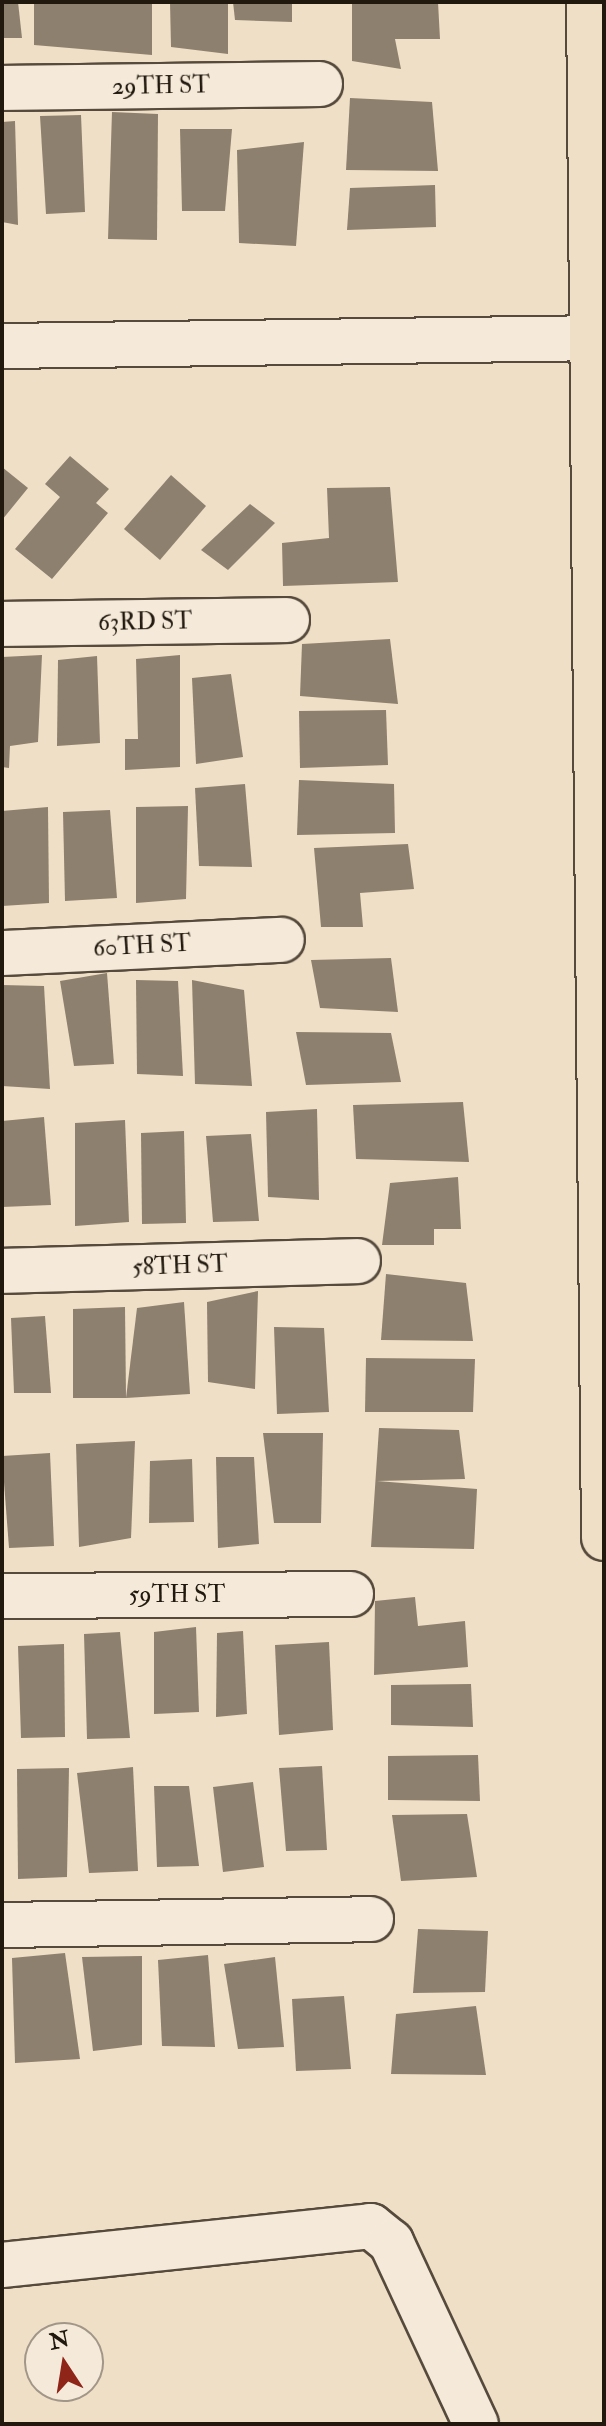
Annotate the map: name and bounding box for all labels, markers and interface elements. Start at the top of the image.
street label: 29TH ST [112,71,210,101]
street label: 63RD ST [98,607,192,637]
street label: 60TH ST [92,929,192,963]
street label: 58TH ST [132,1250,228,1282]
street label: 59TH ST [129,1581,225,1609]
north arrow [24,2322,104,2402]
text: N [47,2325,72,2356]

